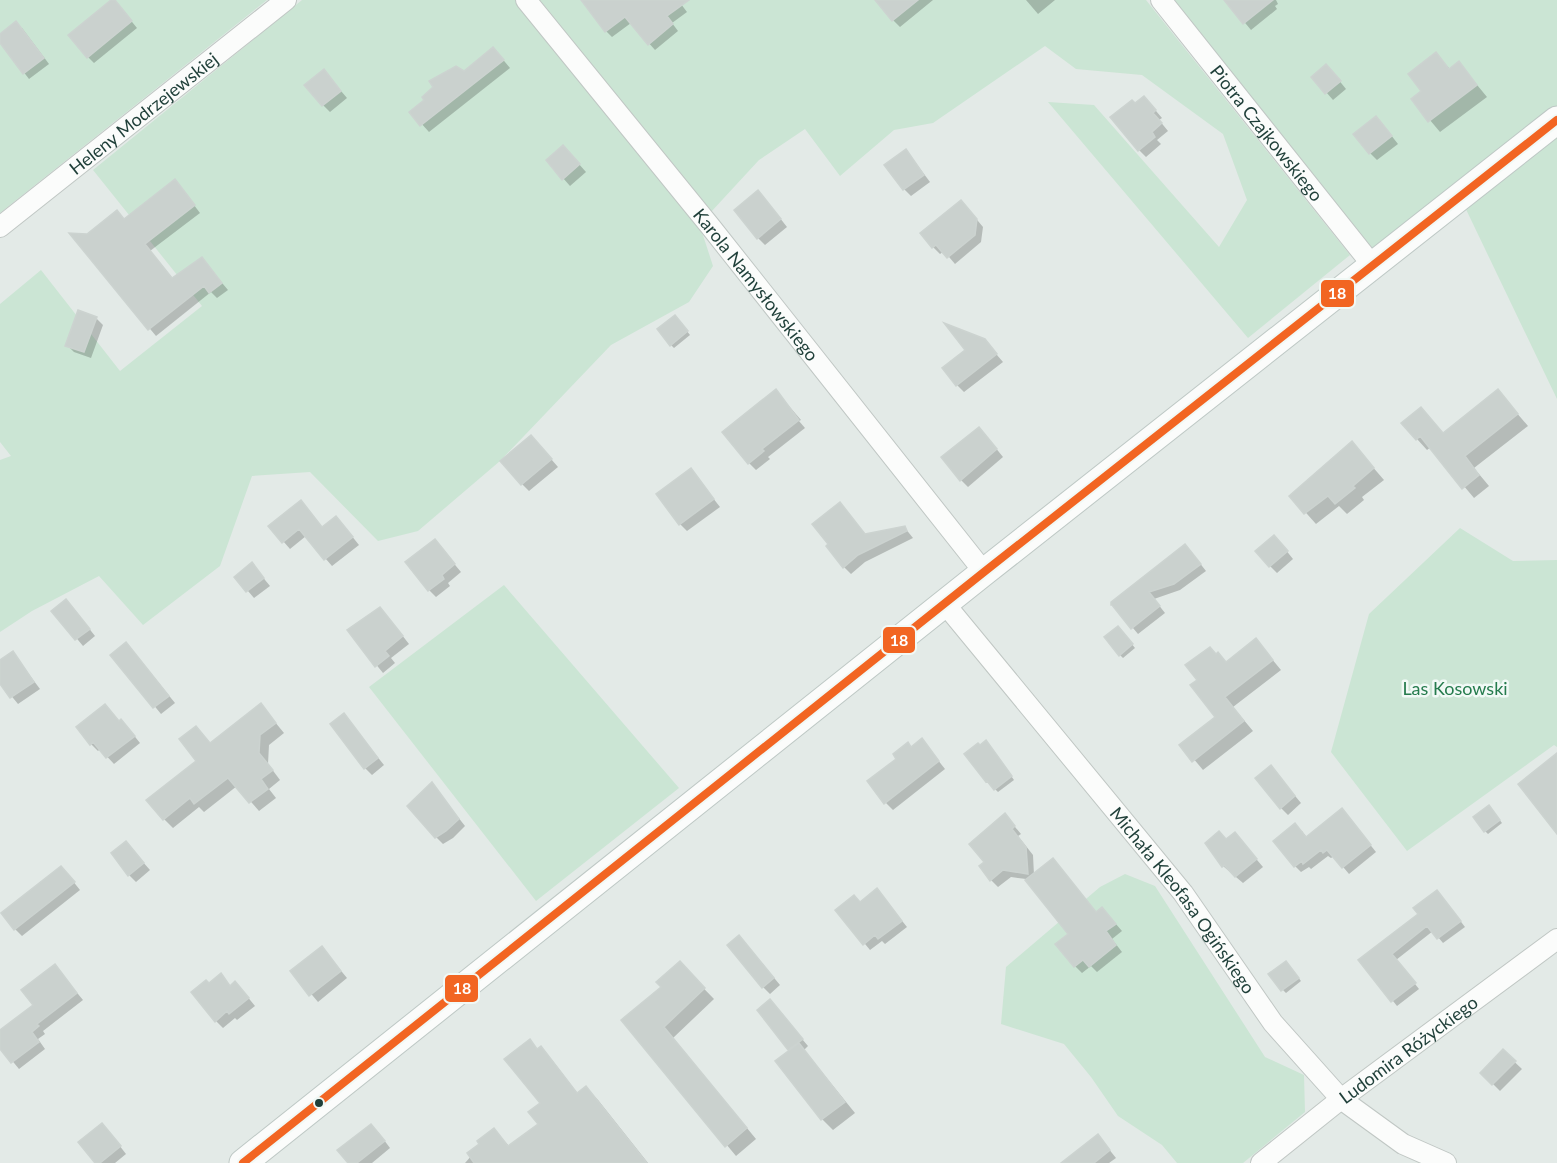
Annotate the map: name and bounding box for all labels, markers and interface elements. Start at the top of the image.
street label: Heleny Modrzejewskiej [65,47,222,179]
street label: Piotra Czajkowskiego [1206,60,1328,206]
street label: Karola Namysłowskiego [689,204,824,365]
line badge: 18 [1320,279,1355,308]
text: 18 [1328,283,1346,302]
line badge: 18 [882,626,916,654]
text: 18 [890,630,908,649]
park label: Las Kosowski [1402,677,1508,699]
street label: Michała Kleofasa Ogińskiego [1106,802,1260,998]
line badge: 18 [444,974,479,1003]
text: 18 [453,978,471,997]
street label: Ludomira Różyckiego [1334,991,1482,1108]
unlabelled marker [313,1097,325,1109]

